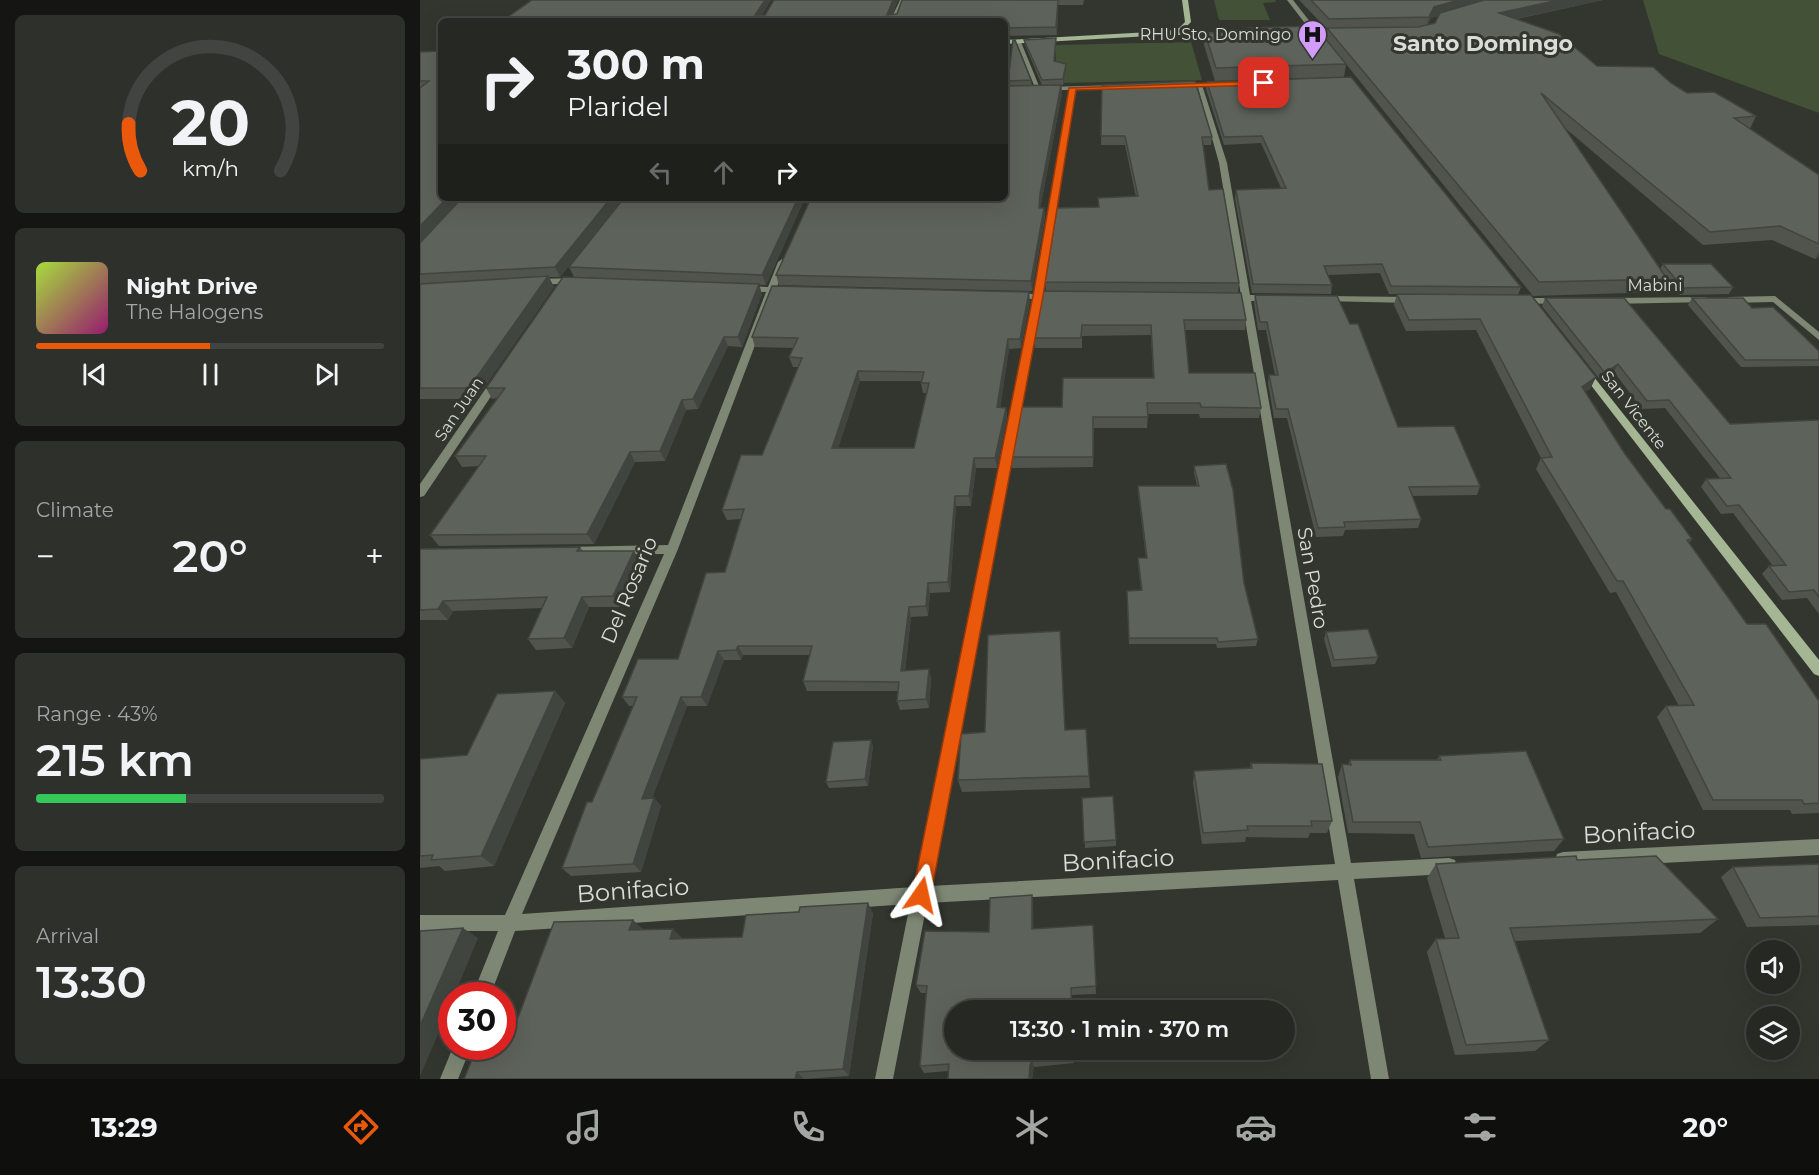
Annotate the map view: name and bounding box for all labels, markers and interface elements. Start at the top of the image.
hospital icon: RHU Sto. Domingo [1296,18,1328,60]
place label: RHU Sto. Domingo [1140,25,1291,44]
district label: Santo Domingo [1393,30,1573,57]
text: 300 m [567,38,705,90]
icon: right [468,42,546,120]
pin [1238,57,1289,108]
icon: arrive [1247,66,1280,99]
text: 20 [170,85,250,161]
text: Plaridel [567,90,669,123]
text: km/h [181,155,239,181]
icon: left [644,156,677,189]
icon: ahead [707,156,740,189]
icon: right [770,156,803,189]
text: Night Drive [126,273,258,300]
street label: Mabini [1628,276,1683,295]
text: The Halogens [126,300,263,324]
icon: previous [78,358,111,391]
icon: pause [194,358,227,391]
icon: next [310,358,343,391]
street label: San Vicente [1597,367,1671,453]
street label: San Juan [431,373,487,445]
text: Climate [36,498,114,522]
street label: San Pedro [1292,525,1334,631]
text: 20° [172,528,248,583]
street label: Del Rosario [596,533,662,647]
text: − [36,536,55,576]
text: + [365,536,384,576]
text: Range · 43% [36,702,158,726]
text: 215 km [36,732,194,787]
street label: Bonifacio [1582,815,1696,849]
street label: Bonifacio [1061,843,1175,877]
position arrow [889,863,953,927]
street label: Bonifacio [576,872,690,908]
text: Arrival [36,924,99,948]
map controls [1746,940,1800,1060]
button: sound [1746,940,1800,994]
text: 13:30 [36,954,147,1009]
speed limit sign: 30 [438,982,516,1060]
button: layers [1746,1006,1800,1060]
text: 13:30 · 1 min · 370 m [1010,1016,1229,1043]
icon: directions [340,1106,382,1148]
icon: music [563,1106,605,1148]
icon: phone [787,1106,829,1148]
icon: climate [1011,1106,1053,1148]
icon: car [1235,1106,1277,1148]
icon: filters [1459,1106,1501,1148]
text: 13:29 [91,1111,158,1144]
text: 20° [1682,1111,1728,1144]

